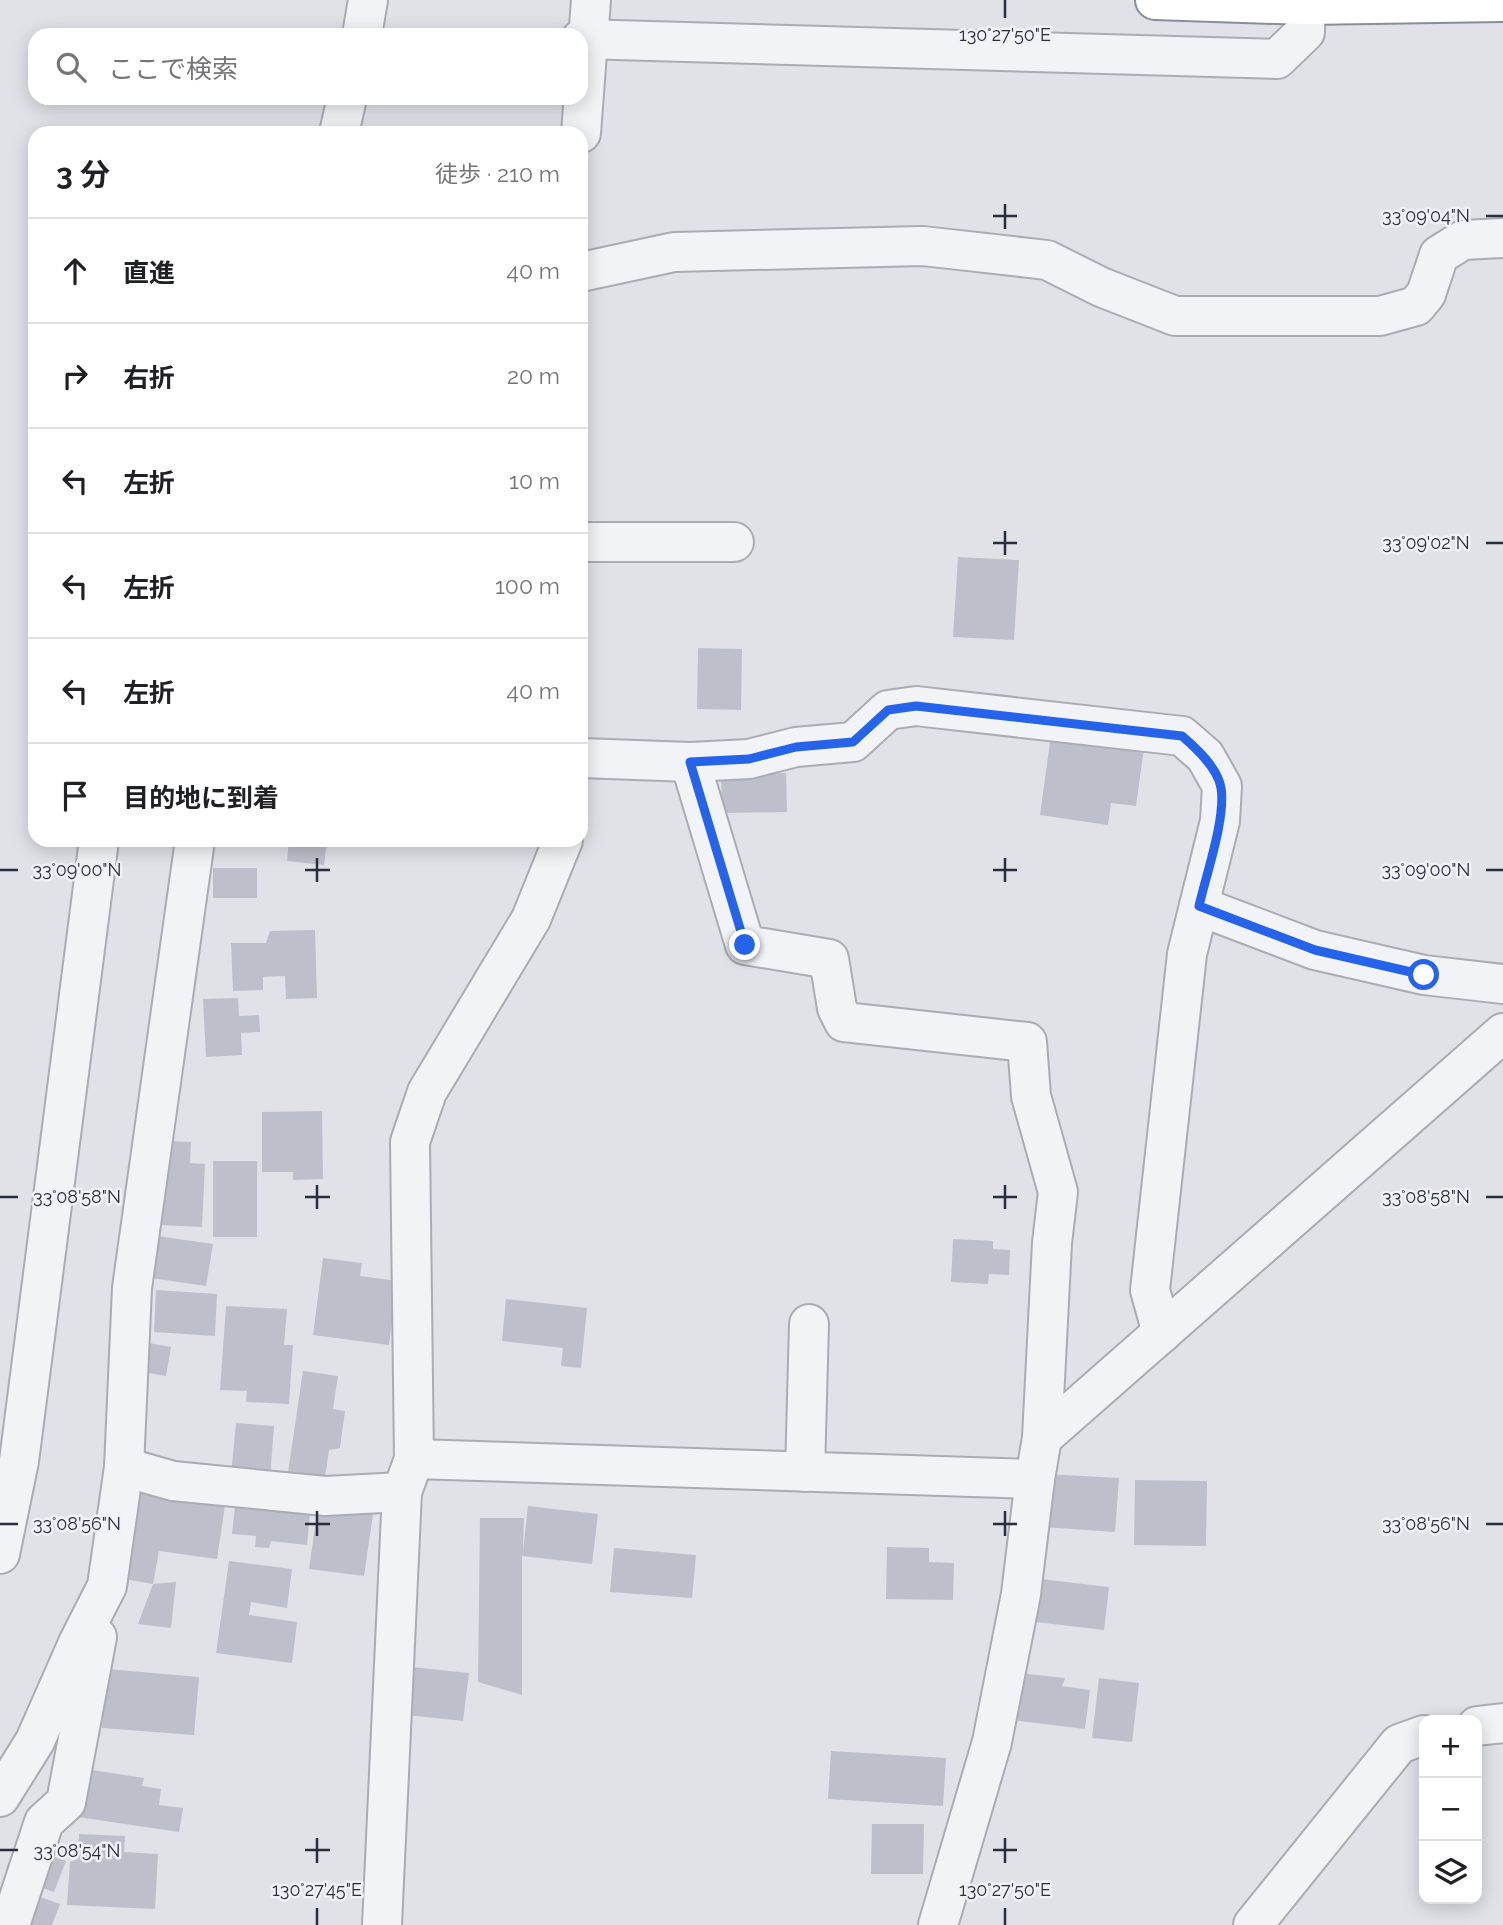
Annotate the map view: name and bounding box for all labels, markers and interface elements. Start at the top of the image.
text: 130°27'50"E [959,24,1051,45]
search box [28,28,588,105]
icon: search [52,48,90,86]
text: ここで検索 [108,54,238,84]
text: 3 分 [56,157,110,192]
text: 徒歩 · 210 m [435,160,560,187]
text: 33°09'04"N [1382,205,1470,226]
icon: ahead [56,252,94,290]
text: 40 m [506,257,560,284]
text: 直進 [123,258,175,288]
icon: right [56,357,94,395]
text: 20 m [507,362,560,389]
text: 右折 [123,363,175,393]
icon: left [56,462,94,500]
text: 10 m [509,467,560,494]
text: 左折 [123,468,175,498]
text: 33°09'02"N [1382,532,1470,553]
icon: left [56,567,94,605]
text: 100 m [495,572,560,599]
text: 左折 [123,573,175,603]
icon: left [56,672,94,710]
text: 40 m [506,677,560,704]
text: 左折 [123,678,175,708]
icon: arrive [56,777,94,815]
text: 目的地に到着 [123,783,279,813]
text: 33°09'00"N [32,859,122,880]
text: 33°09'00"N [1381,859,1471,880]
route end [729,929,760,960]
route start [1408,959,1439,990]
text: 33°08'58"N [33,1186,121,1207]
text: 33°08'58"N [1382,1186,1470,1207]
text: 33°08'56"N [33,1513,121,1534]
text: 33°08'56"N [1382,1513,1470,1534]
map controls [1419,1715,1482,1904]
button: + [1419,1715,1482,1778]
button: − [1419,1778,1482,1841]
text: 33°08'54"N [34,1840,120,1861]
button: layers [1419,1841,1482,1904]
text: 130°27'45"E [272,1879,362,1900]
text: 130°27'50"E [959,1879,1051,1900]

